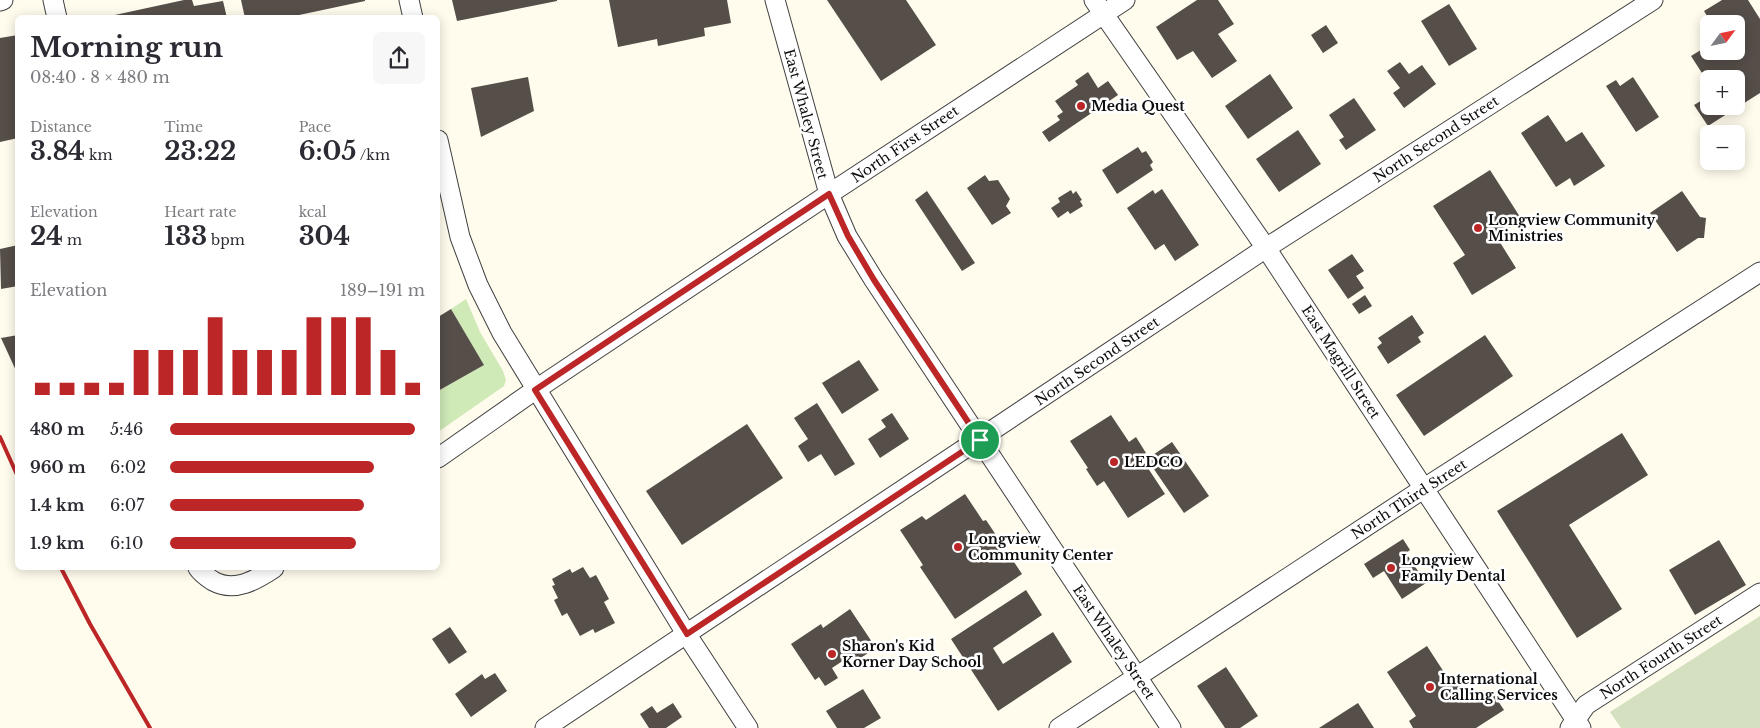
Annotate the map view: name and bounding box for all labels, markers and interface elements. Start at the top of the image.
north arrow [1700,15,1745,60]
map controls [1700,15,1745,170]
text: Morning run [30,30,223,65]
button: share [373,32,425,84]
street label: East Whaley Street [780,47,832,182]
text: 08:40 · 8 × 480 m [30,67,170,87]
button: + [1700,70,1745,115]
street label: North Second Street [1370,91,1503,186]
place label: Media Quest [1091,97,1185,115]
marker: Media Quest [1075,100,1087,112]
street label: North First Street [848,101,963,187]
text: Distance [30,118,92,136]
text: Time [164,118,203,136]
text: Pace [299,118,331,136]
button: − [1700,125,1745,170]
text: 3.84 [30,136,85,167]
text: 23:22 [164,136,236,167]
text: 6:05 [299,136,356,167]
text: km [85,146,113,164]
text: /km [356,146,390,164]
text: Elevation [30,203,98,221]
text: Heart rate [164,203,236,221]
text: kcal [299,203,327,221]
place label: Longview Community Ministries [1488,211,1656,245]
text: 24 [30,221,63,252]
text: 133 [164,221,207,252]
text: 304 [299,221,350,252]
marker: Longview Community Ministries [1472,222,1484,234]
text: m [63,231,82,249]
text: bpm [207,231,245,249]
text: Elevation [30,280,107,300]
text: 189–191 m [340,280,425,300]
street label: East Magrill Street [1298,302,1385,423]
street label: North Second Street [1031,312,1163,409]
text: 480 m [30,419,85,439]
text: 5:46 [110,419,143,439]
pin [959,419,1001,461]
icon: arrive [966,426,994,454]
place label: LEDCO [1124,453,1183,471]
street label: North Third Street [1348,454,1471,543]
marker: LEDCO [1108,456,1120,468]
text: 960 m [30,457,86,477]
text: 6:02 [110,457,146,477]
text: 1.4 km [30,495,84,515]
text: 6:07 [110,495,144,515]
place label: Longview Community Center [968,530,1113,564]
text: 1.9 km [30,533,85,553]
text: 6:10 [110,533,143,553]
marker: Longview Community Center [952,541,964,553]
place label: Longview Family Dental [1401,551,1506,585]
marker: Longview Family Dental [1385,562,1397,574]
street label: East Whaley Street [1069,581,1159,703]
street label: North Fourth Street [1597,610,1726,703]
place label: Sharon's Kid Korner Day School [842,637,982,671]
marker: Sharon's Kid Korner Day School [826,648,838,660]
place label: International Calling Services [1440,670,1558,704]
marker: International Calling Services [1424,681,1436,693]

